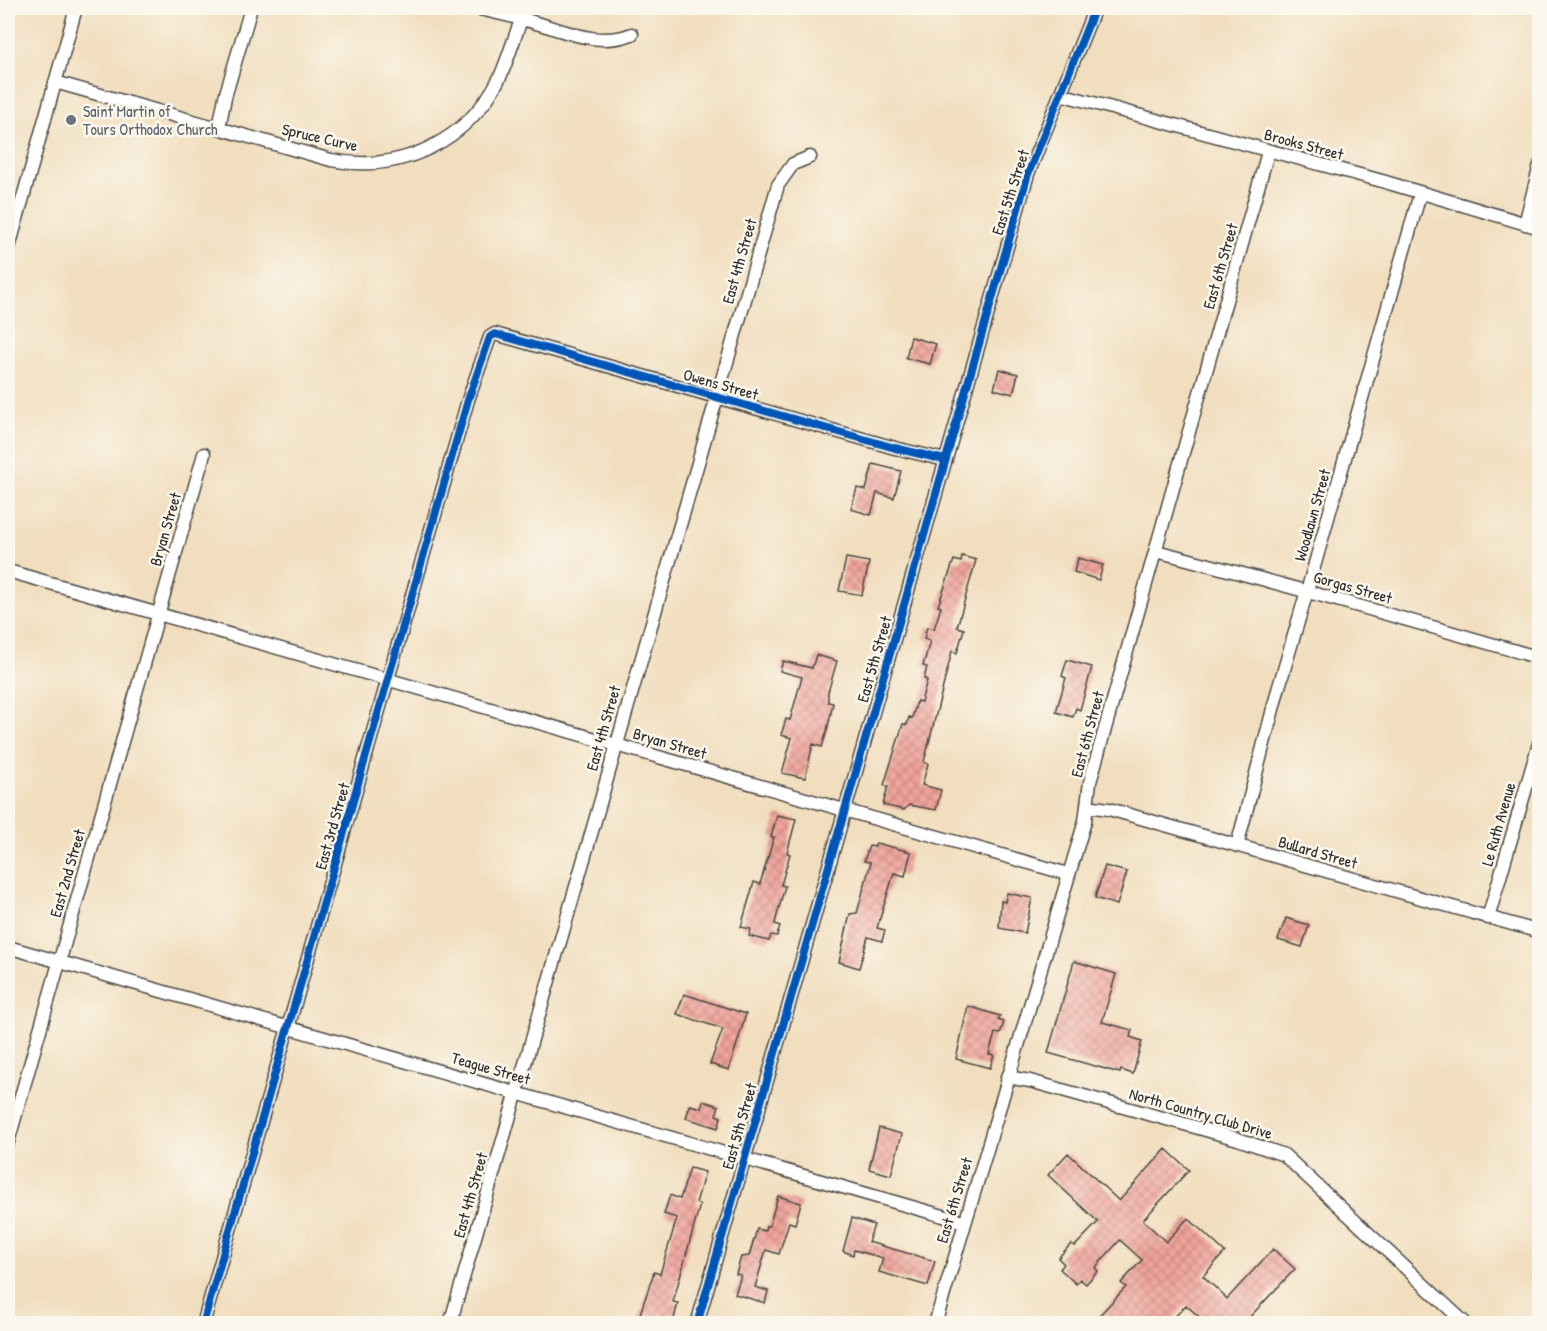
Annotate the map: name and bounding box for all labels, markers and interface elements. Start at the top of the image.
place label: Saint Martin of Tours Orthodox Church [83,100,218,140]
marker: Saint Martin of Tours Orthodox Church [64,113,78,127]
street label: Spruce Curve [280,118,361,157]
street label: Brooks Street [1262,123,1346,165]
street label: East 5th Street [986,146,1034,238]
street label: East 4th Street [716,215,762,306]
street label: East 6th Street [1197,220,1243,311]
street label: Owens Street [681,363,762,405]
street label: Woodlawn Street [1288,466,1336,564]
street label: Bryan Street [144,489,186,568]
street label: Gorgas Street [1311,565,1395,609]
street label: East 5th Street [851,613,897,705]
street label: East 4th Street [580,682,626,773]
street label: East 6th Street [1065,688,1109,779]
street label: Bryan Street [631,722,710,764]
street label: Le Ruth Avenue [1476,779,1521,868]
street label: East 3rd Street [309,780,355,872]
street label: East 2nd Street [44,826,90,920]
street label: Bullard Street [1276,830,1360,874]
street label: Teague Street [449,1046,533,1090]
street label: East 5th Street [716,1080,762,1172]
street label: North Country Club Drive [1127,1082,1276,1144]
street label: East 4th Street [447,1149,493,1240]
street label: East 6th Street [931,1154,978,1245]

